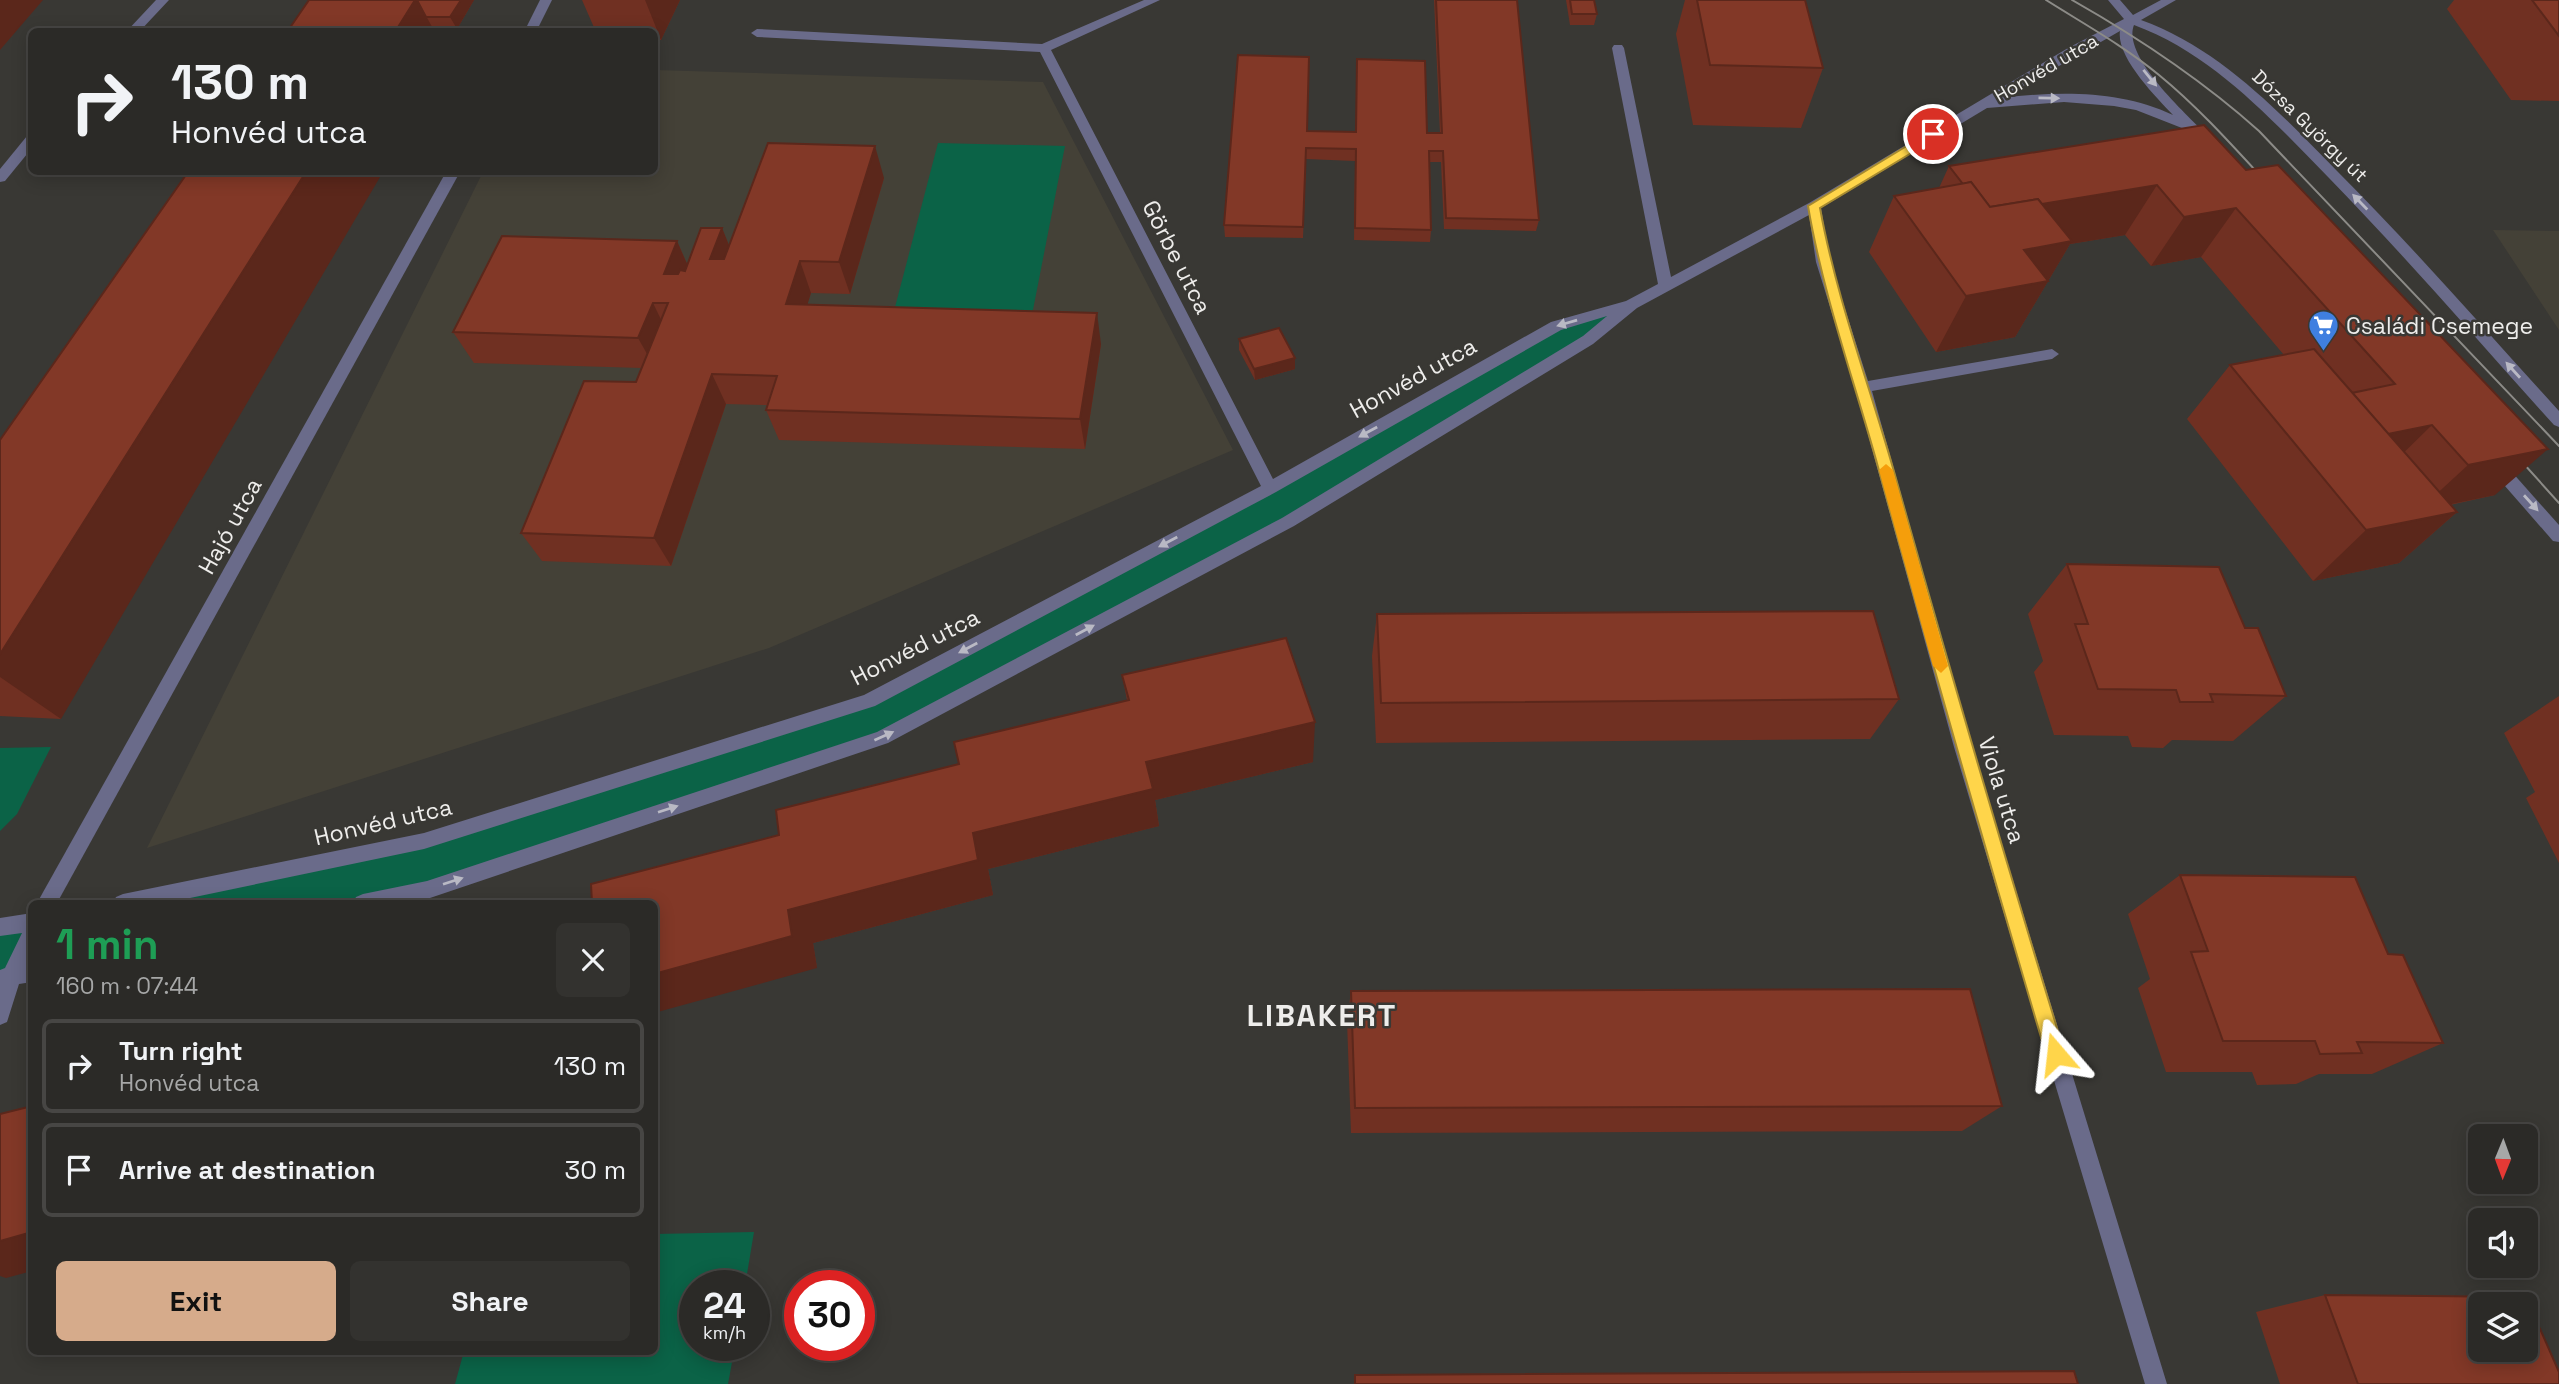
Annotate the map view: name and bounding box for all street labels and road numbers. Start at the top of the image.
street label: Honvéd utca [1989,28,2103,108]
street label: Dózsa György út [2247,64,2373,188]
street label: Görbe utca [1136,195,1218,319]
street label: Honvéd utca [1344,331,1482,425]
street label: Hajó utca [191,473,269,579]
street label: Honvéd utca [846,602,984,692]
street label: Viola utca [1972,733,2032,847]
street label: Honvéd utca [311,792,455,852]

